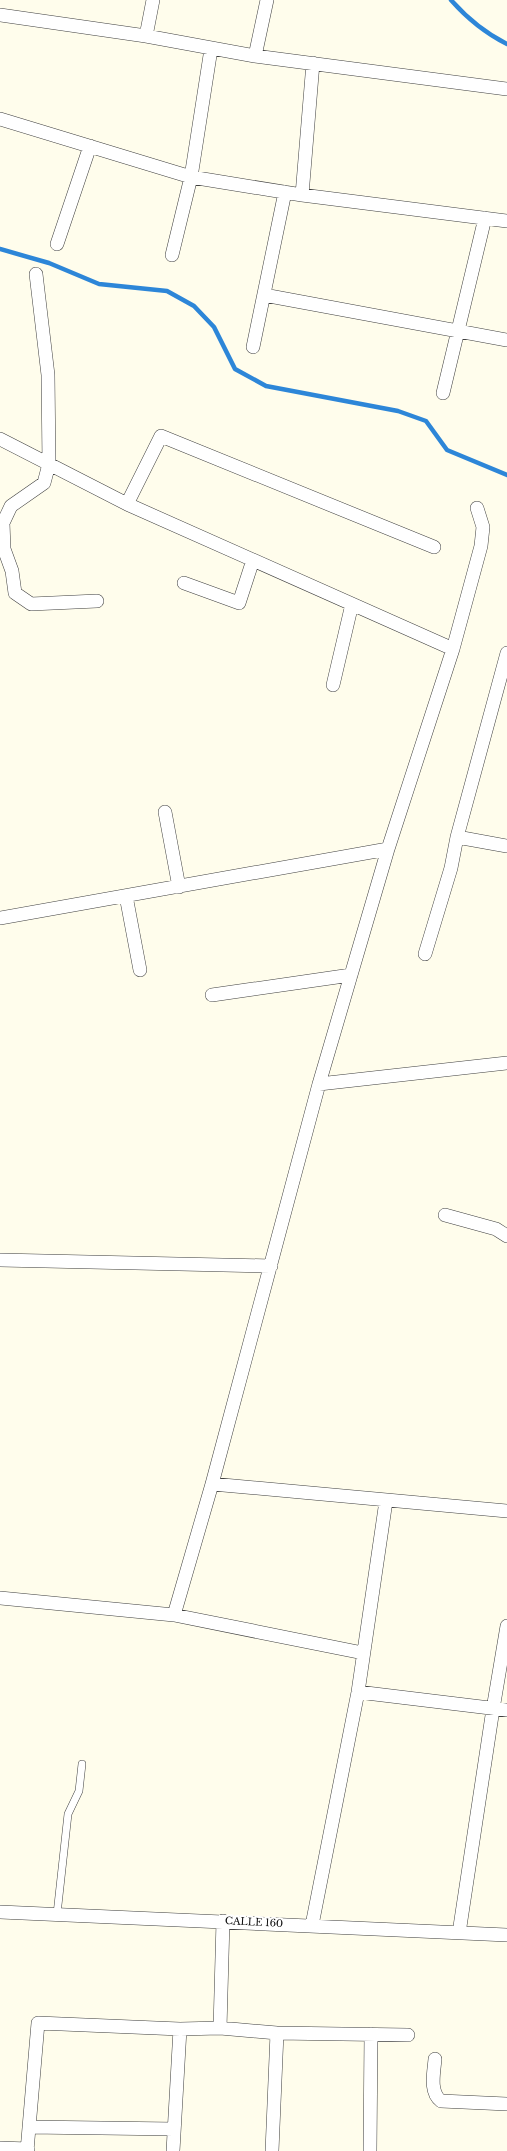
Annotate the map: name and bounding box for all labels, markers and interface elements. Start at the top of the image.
street label: CALLE 160 [224,1914,284,1930]

